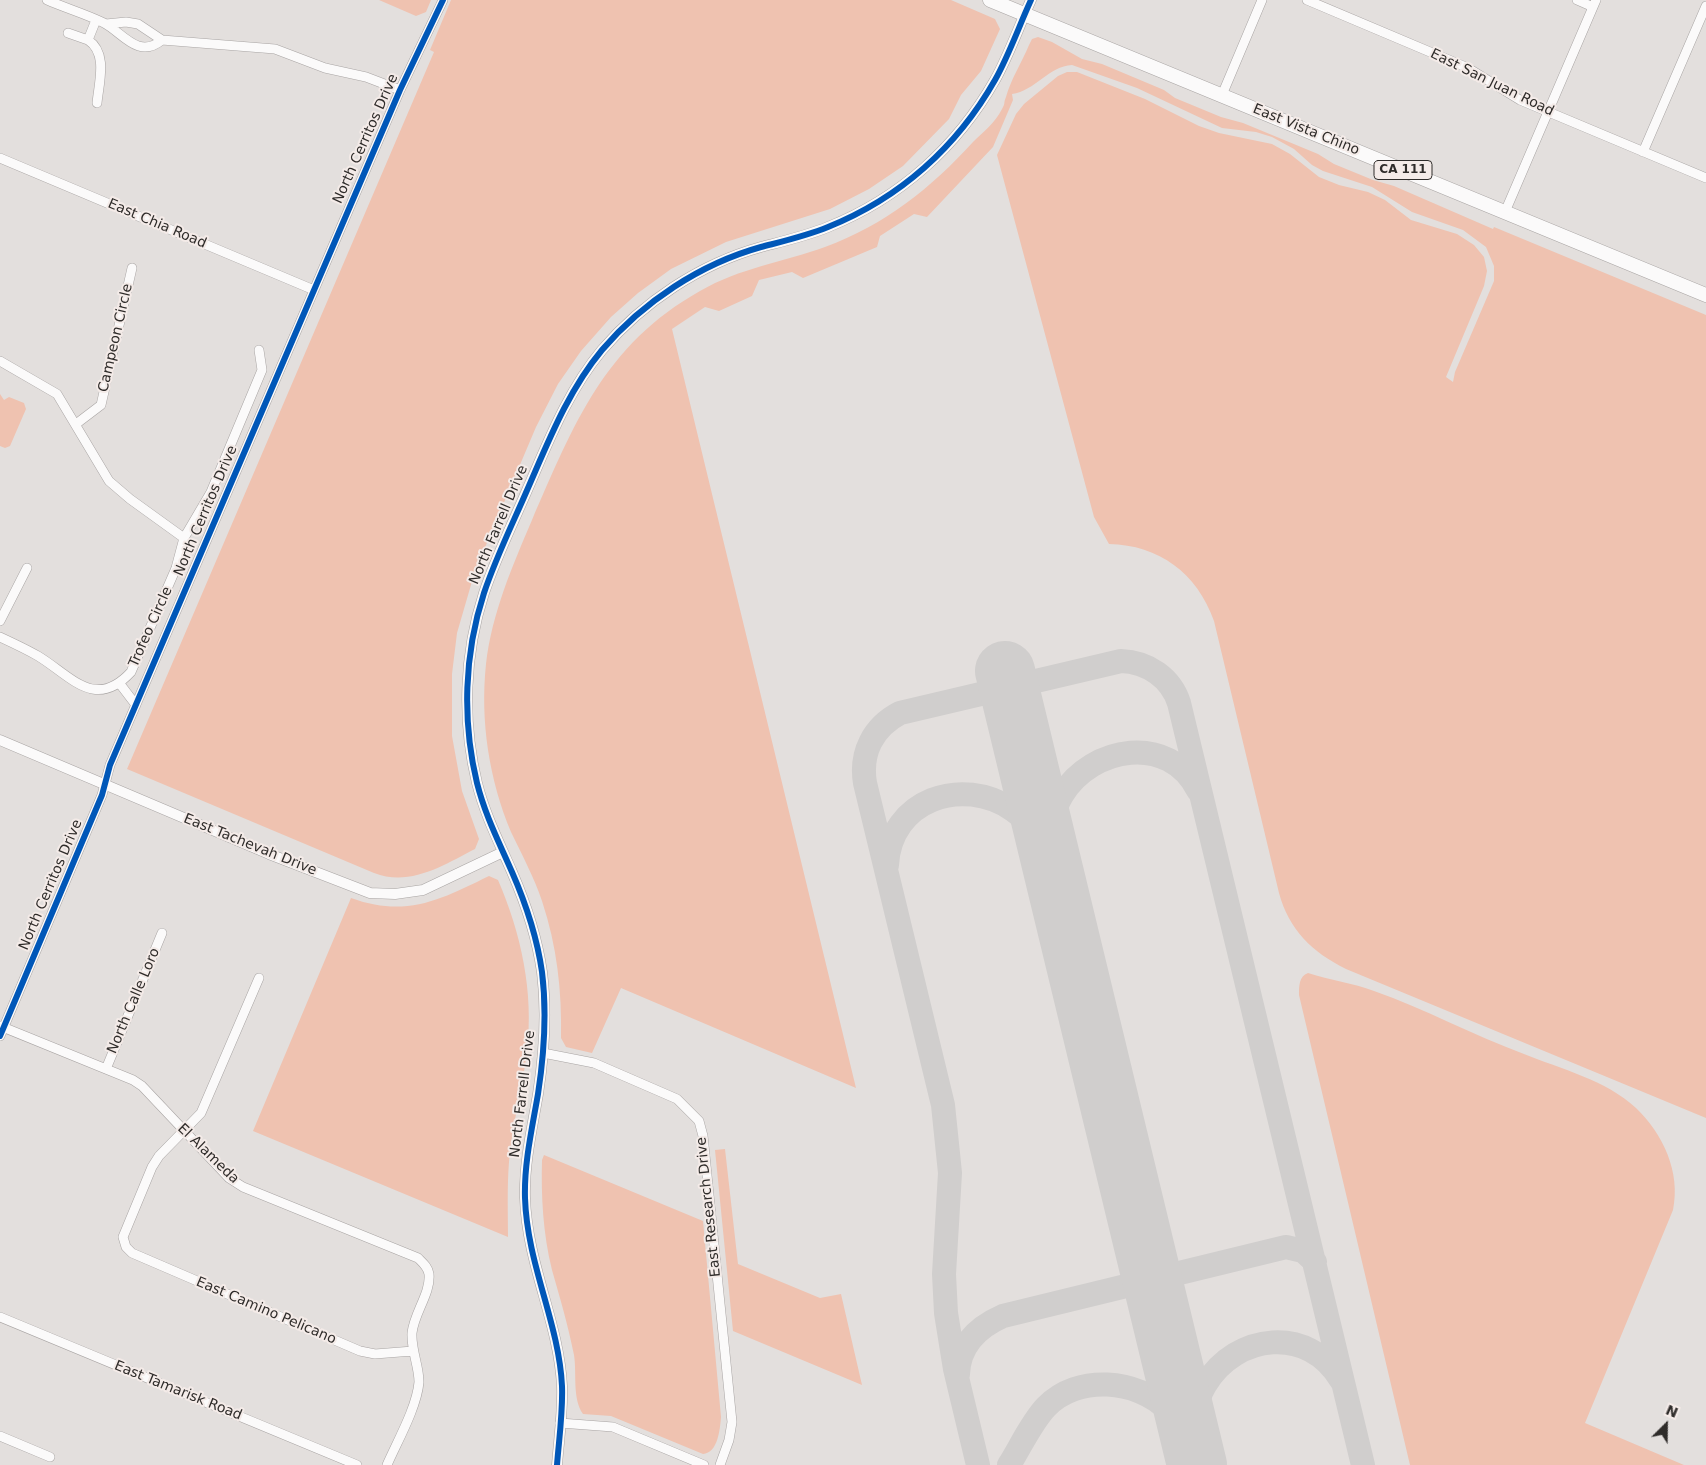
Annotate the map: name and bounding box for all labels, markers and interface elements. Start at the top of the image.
street label: East San Juan Road [1427,46,1557,120]
street label: North Cerritos Drive [330,72,402,206]
street label: East Vista Chino [1250,101,1362,159]
road number: CA 111 [1374,160,1432,180]
street label: East Chia Road [105,196,209,252]
street label: Campeon Circle [95,282,137,394]
street label: North Cerritos Drive [171,443,241,579]
street label: North Farrell Drive [466,463,532,587]
street label: Trofeo Circle [126,584,176,670]
street label: East Tachevah Drive [181,811,319,879]
street label: North Cerritos Drive [16,817,86,953]
street label: North Calle Loro [104,946,164,1056]
street label: North Farrell Drive [507,1029,539,1159]
street label: El Alameda [174,1121,242,1187]
street label: East Research Drive [693,1136,725,1278]
street label: East Camino Pelicano [193,1274,339,1348]
street label: East Tamarisk Road [112,1358,244,1424]
north arrow [1641,1400,1691,1450]
text: N [1663,1402,1680,1421]

